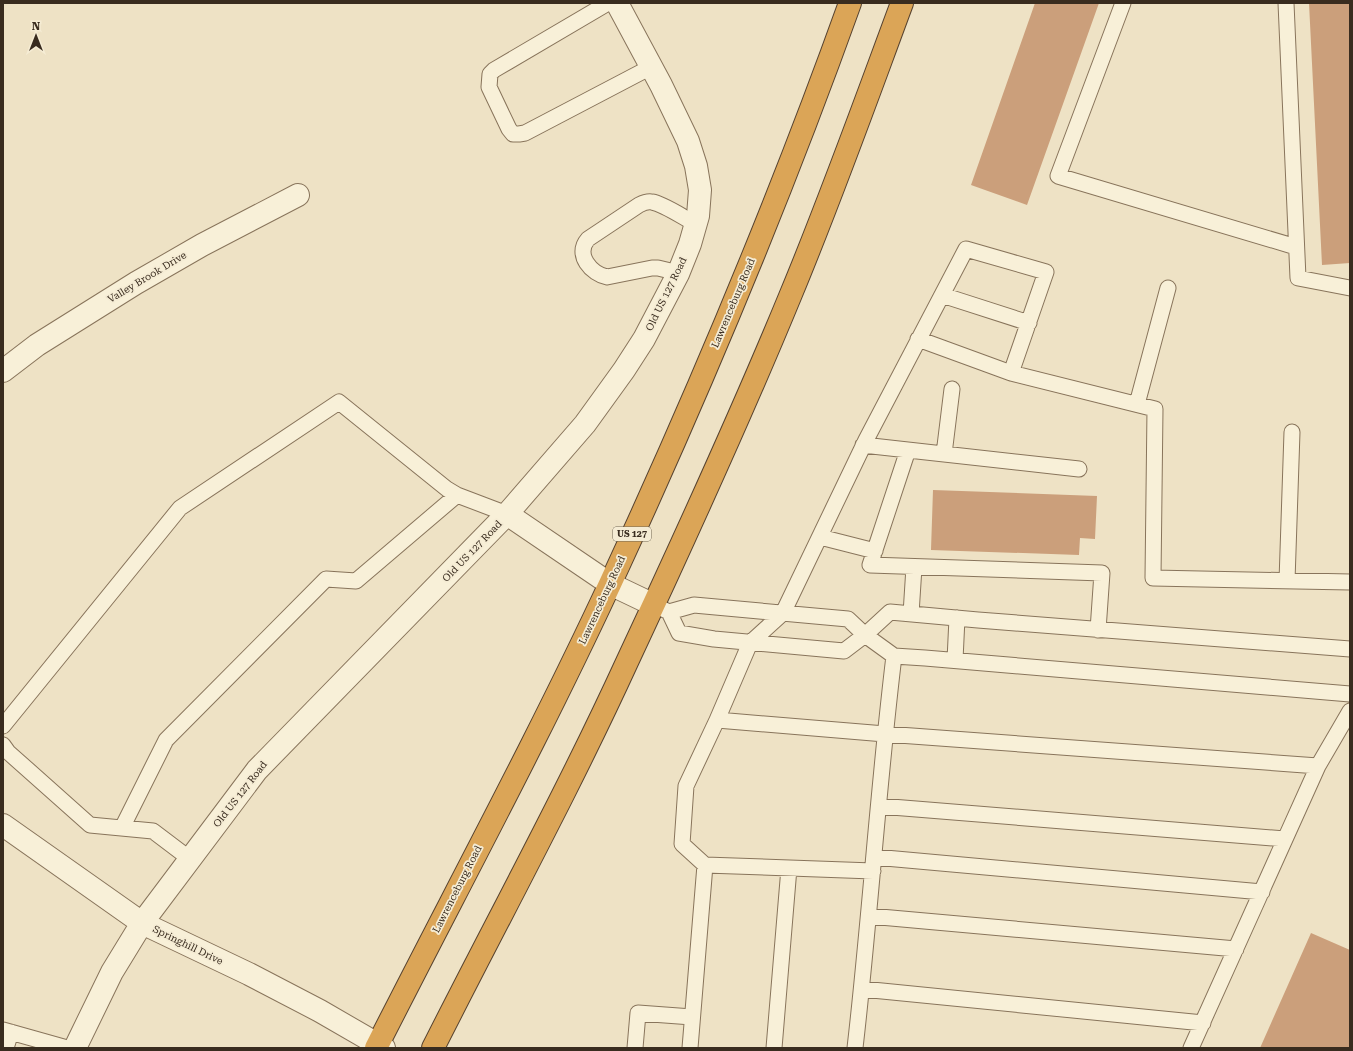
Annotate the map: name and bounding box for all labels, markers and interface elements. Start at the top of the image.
north arrow [16,16,56,56]
text: N [32,20,41,33]
street label: Valley Brook Drive [106,249,189,305]
street label: Old US 127 Road [643,255,689,333]
street label: Lawrenceburg Road [709,256,757,349]
street label: Old US 127 Road [440,518,504,584]
road number: US 127 [613,527,651,541]
street label: Lawrenceburg Road [577,554,628,646]
street label: Old US 127 Road [211,758,269,829]
street label: Lawrenceburg Road [430,843,484,934]
street label: Springhill Drive [151,923,225,967]

